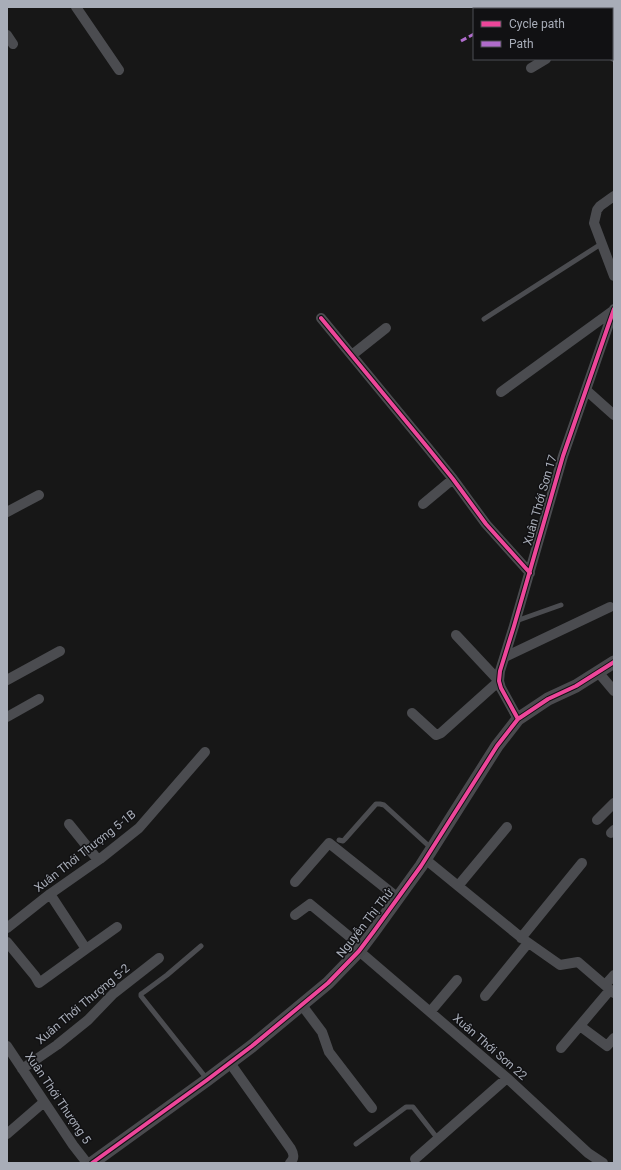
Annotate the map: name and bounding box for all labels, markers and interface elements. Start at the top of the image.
legend [473,8,613,60]
text: Cycle path [509,17,565,31]
text: Path [509,37,534,51]
street label: Xuân Thới Sơn 17 [520,453,560,547]
street label: Xuân Thới Thượng 5-1B [31,807,139,895]
street label: Nguyễn Thị Thử [334,885,397,960]
street label: Xuân Thới Thượng 5-2 [34,961,133,1047]
street label: Xuân Thới Sơn 22 [450,1011,530,1083]
street label: Xuân Thới Thượng 5 [22,1050,94,1147]

